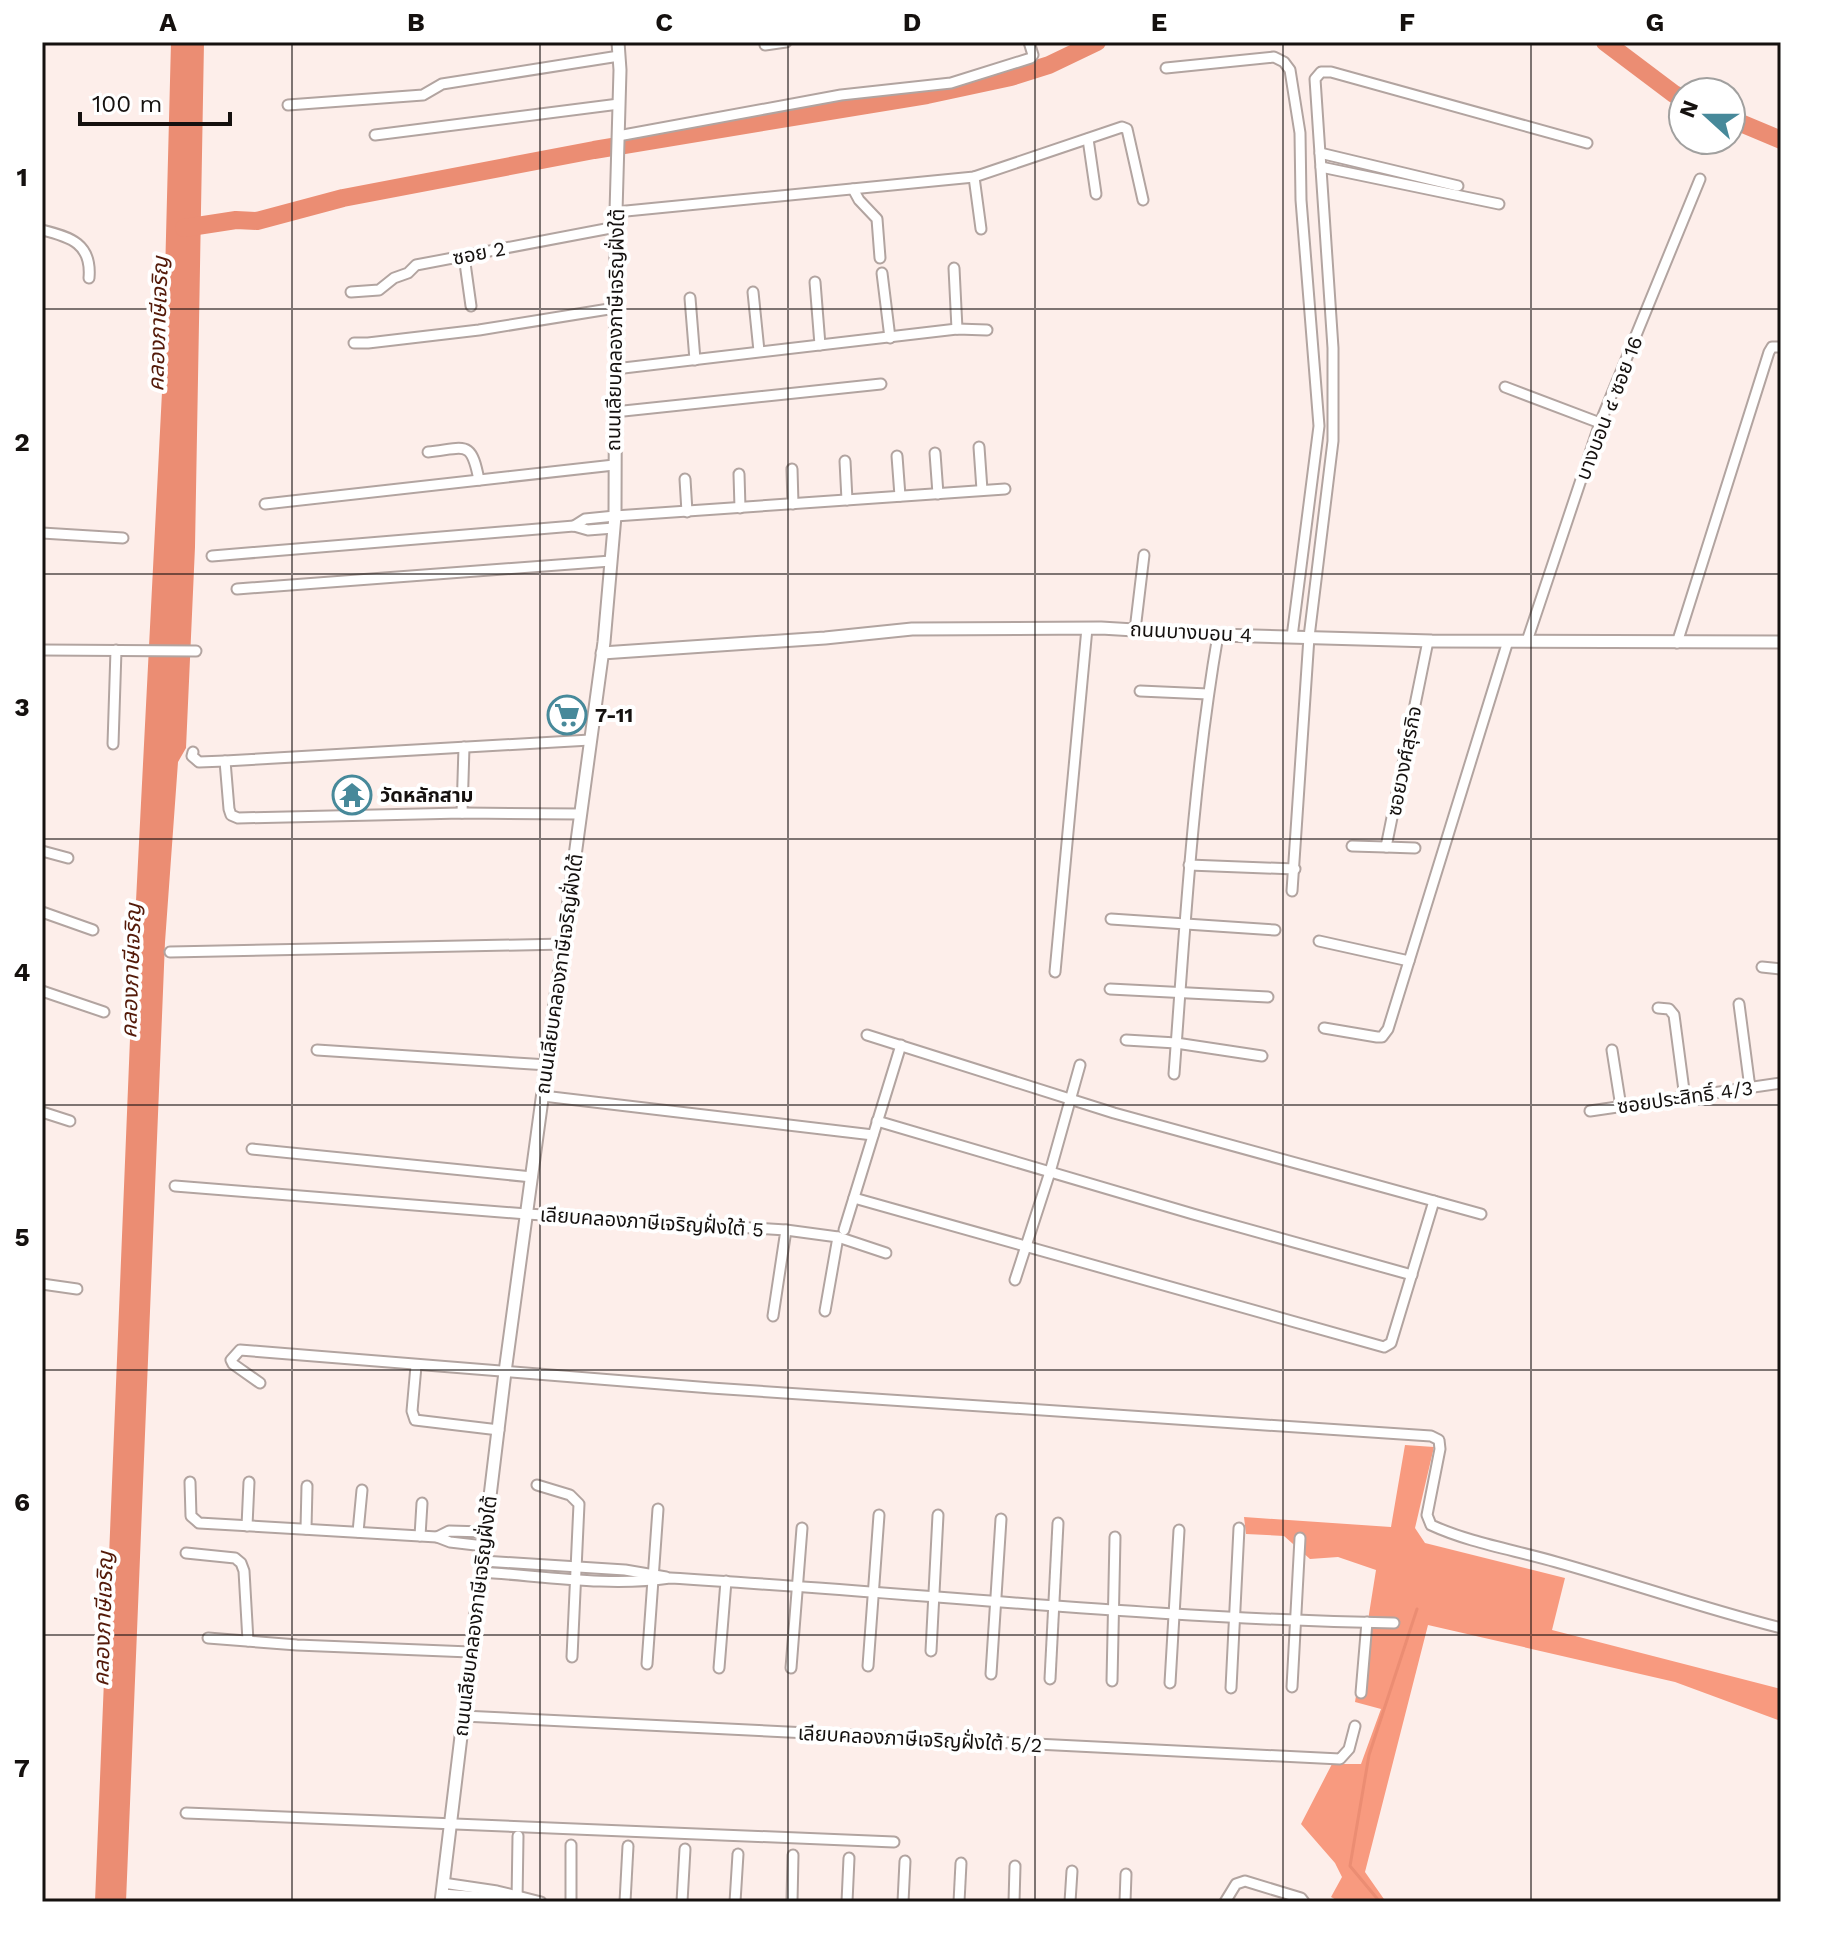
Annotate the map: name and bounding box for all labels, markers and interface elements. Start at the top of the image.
text: A [159,7,177,37]
text: B [407,7,425,37]
text: C [655,7,673,37]
text: D [903,7,921,37]
text: E [1151,7,1167,37]
text: F [1399,7,1415,37]
text: G [1646,7,1664,37]
scale bar [80,76,230,126]
north arrow [1667,76,1747,156]
text: 100 m [92,90,162,118]
text: N [1674,97,1703,121]
text: 1 [16,162,28,192]
street label: ถนนเลียบคลองภาษีเจริญฝั่งใต้ [600,209,629,451]
street label: ซอย 2 [451,236,507,270]
water label: คลองภาษีเจริญ [143,254,173,392]
street label: บางบอน ๔ ซอย 16 [1571,333,1647,483]
text: 2 [14,427,30,457]
street label: ถนนบางบอน 4 [1129,617,1253,647]
text: 3 [14,692,30,722]
supermarket icon: 7-11 [546,694,588,736]
place label: 7-11 [595,703,633,727]
street label: ซอยวงศ์สุรกิจ [1382,704,1426,818]
temple icon: วัดหลักสาม [331,774,373,816]
place label: วัดหลักสาม [380,783,474,807]
street label: ถนนเลียบคลองภาษีเจริญฝั่งใต้ [529,852,588,1096]
water label: คลองภาษีเจริญ [116,901,146,1039]
text: 4 [14,957,31,987]
street label: ซอยประสิทธิ์ 4/3 [1615,1076,1755,1118]
street label: เลียบคลองภาษีเจริญฝั่งใต้ 5 [539,1201,765,1242]
text: 5 [14,1222,30,1252]
text: 6 [14,1487,30,1517]
street label: ถนนเลียบคลองภาษีเจริญฝั่งใต้ [447,1494,502,1738]
water label: คลองภาษีเจริญ [88,1549,118,1687]
street label: เลียบคลองภาษีเจริญฝั่งใต้ 5/2 [797,1719,1043,1757]
text: 7 [14,1753,30,1783]

